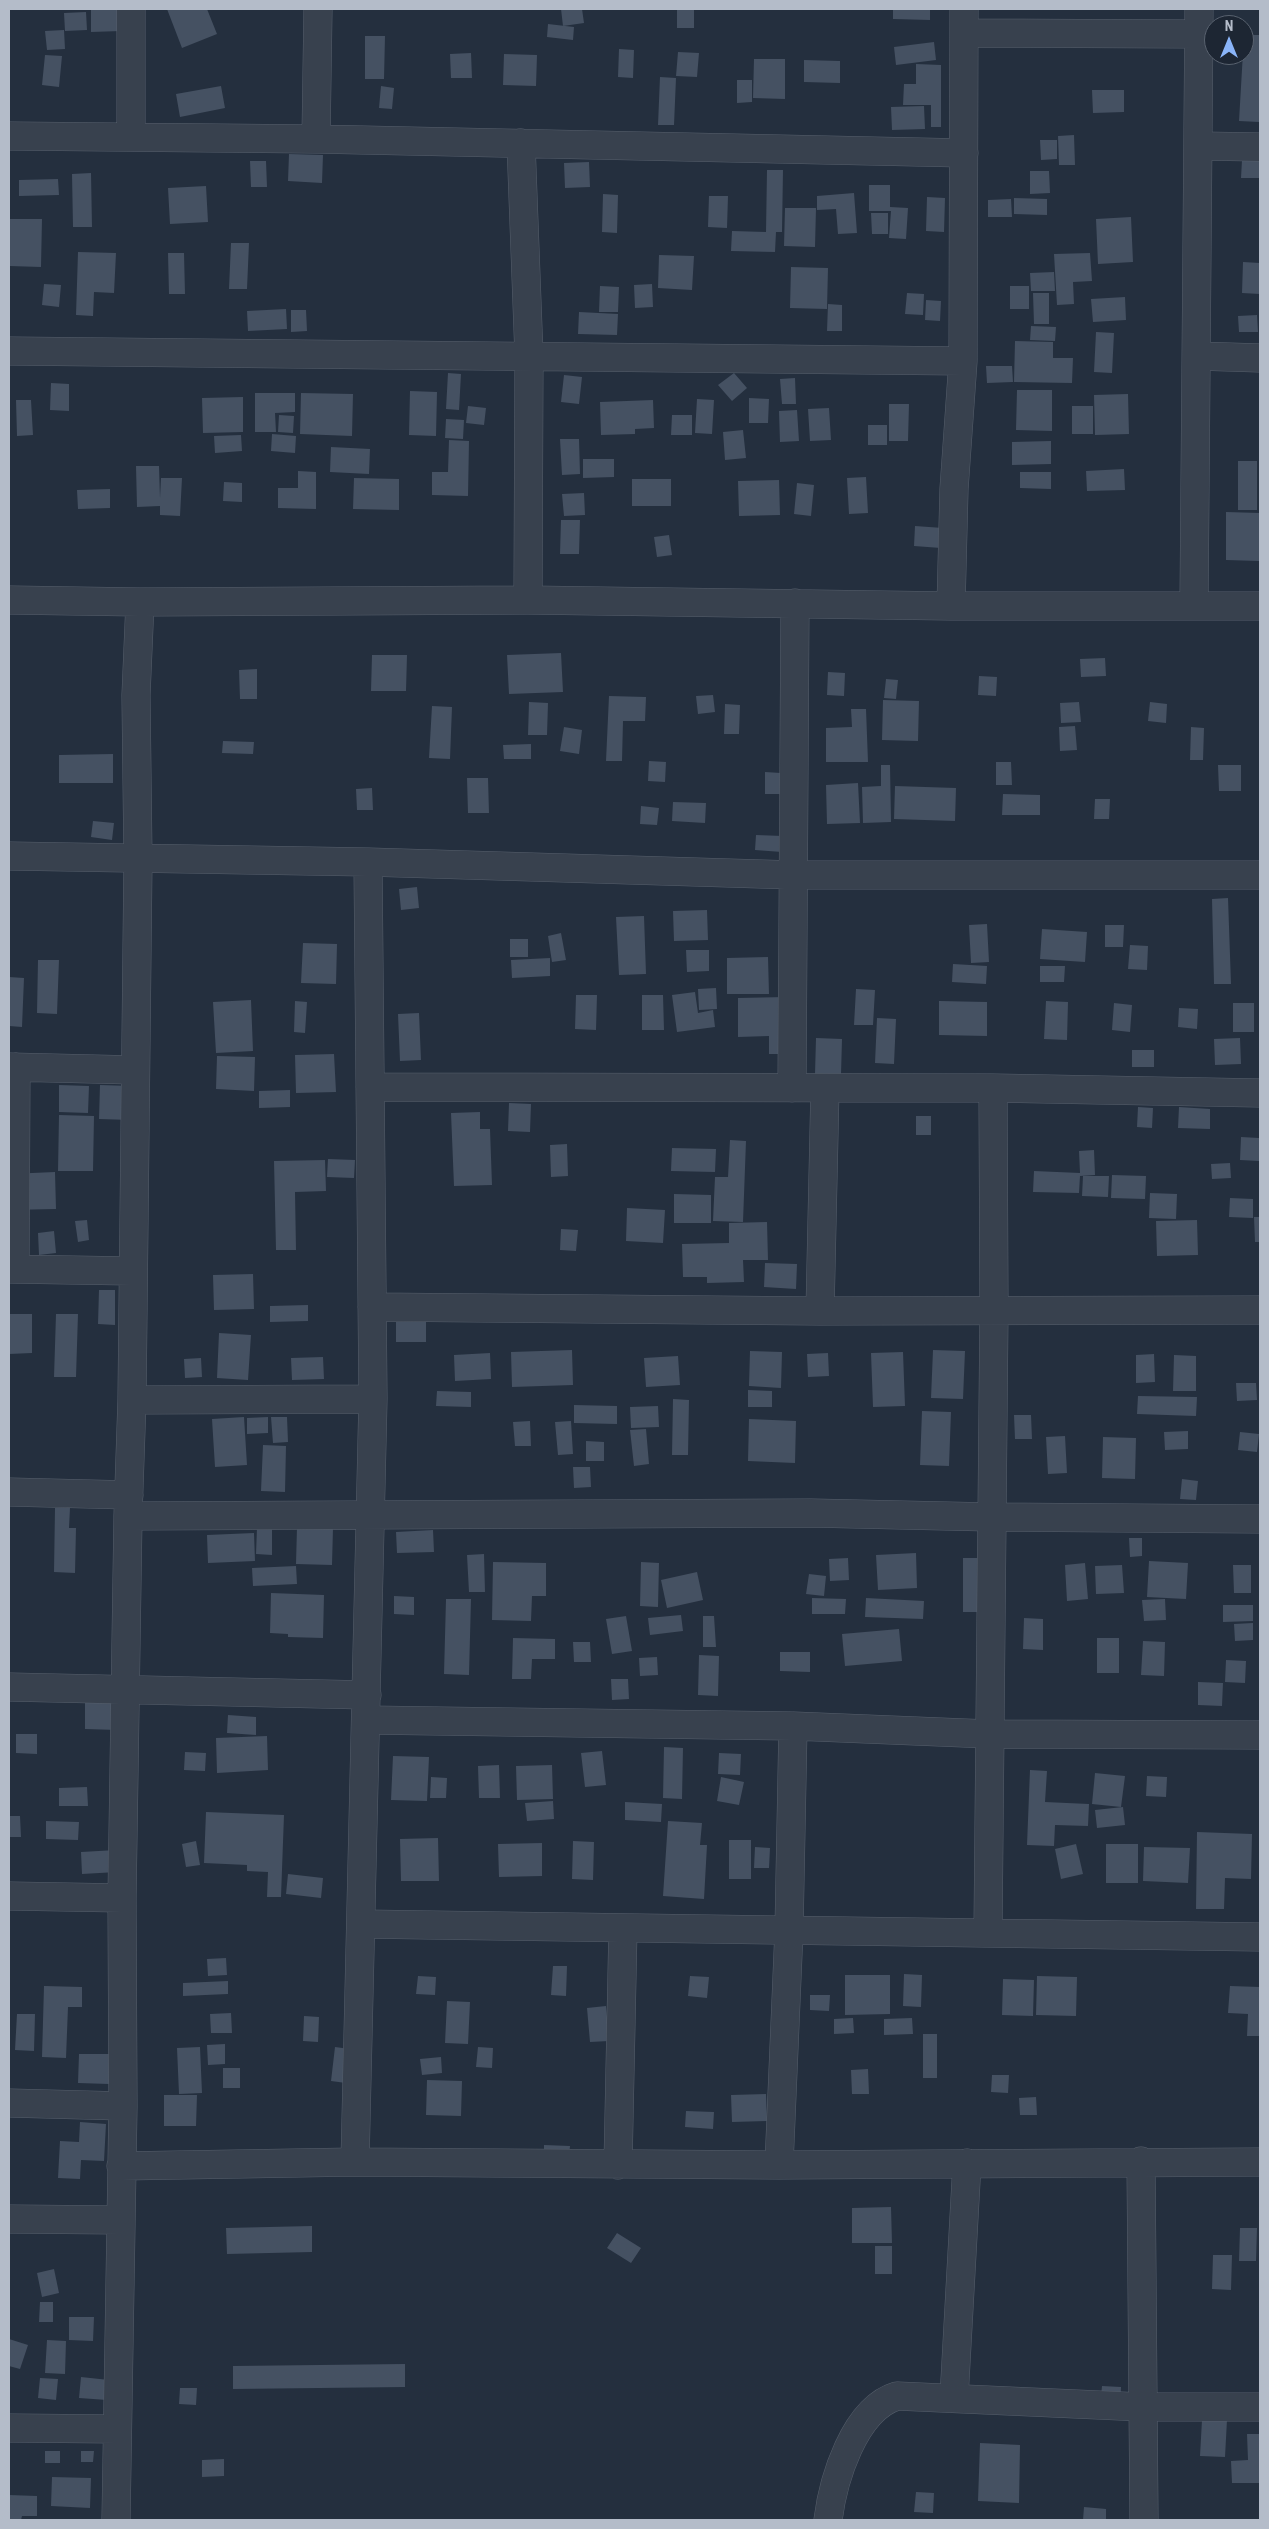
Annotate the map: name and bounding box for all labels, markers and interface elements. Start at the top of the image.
north arrow [1204,15,1254,65]
text: N [1225,18,1233,34]

